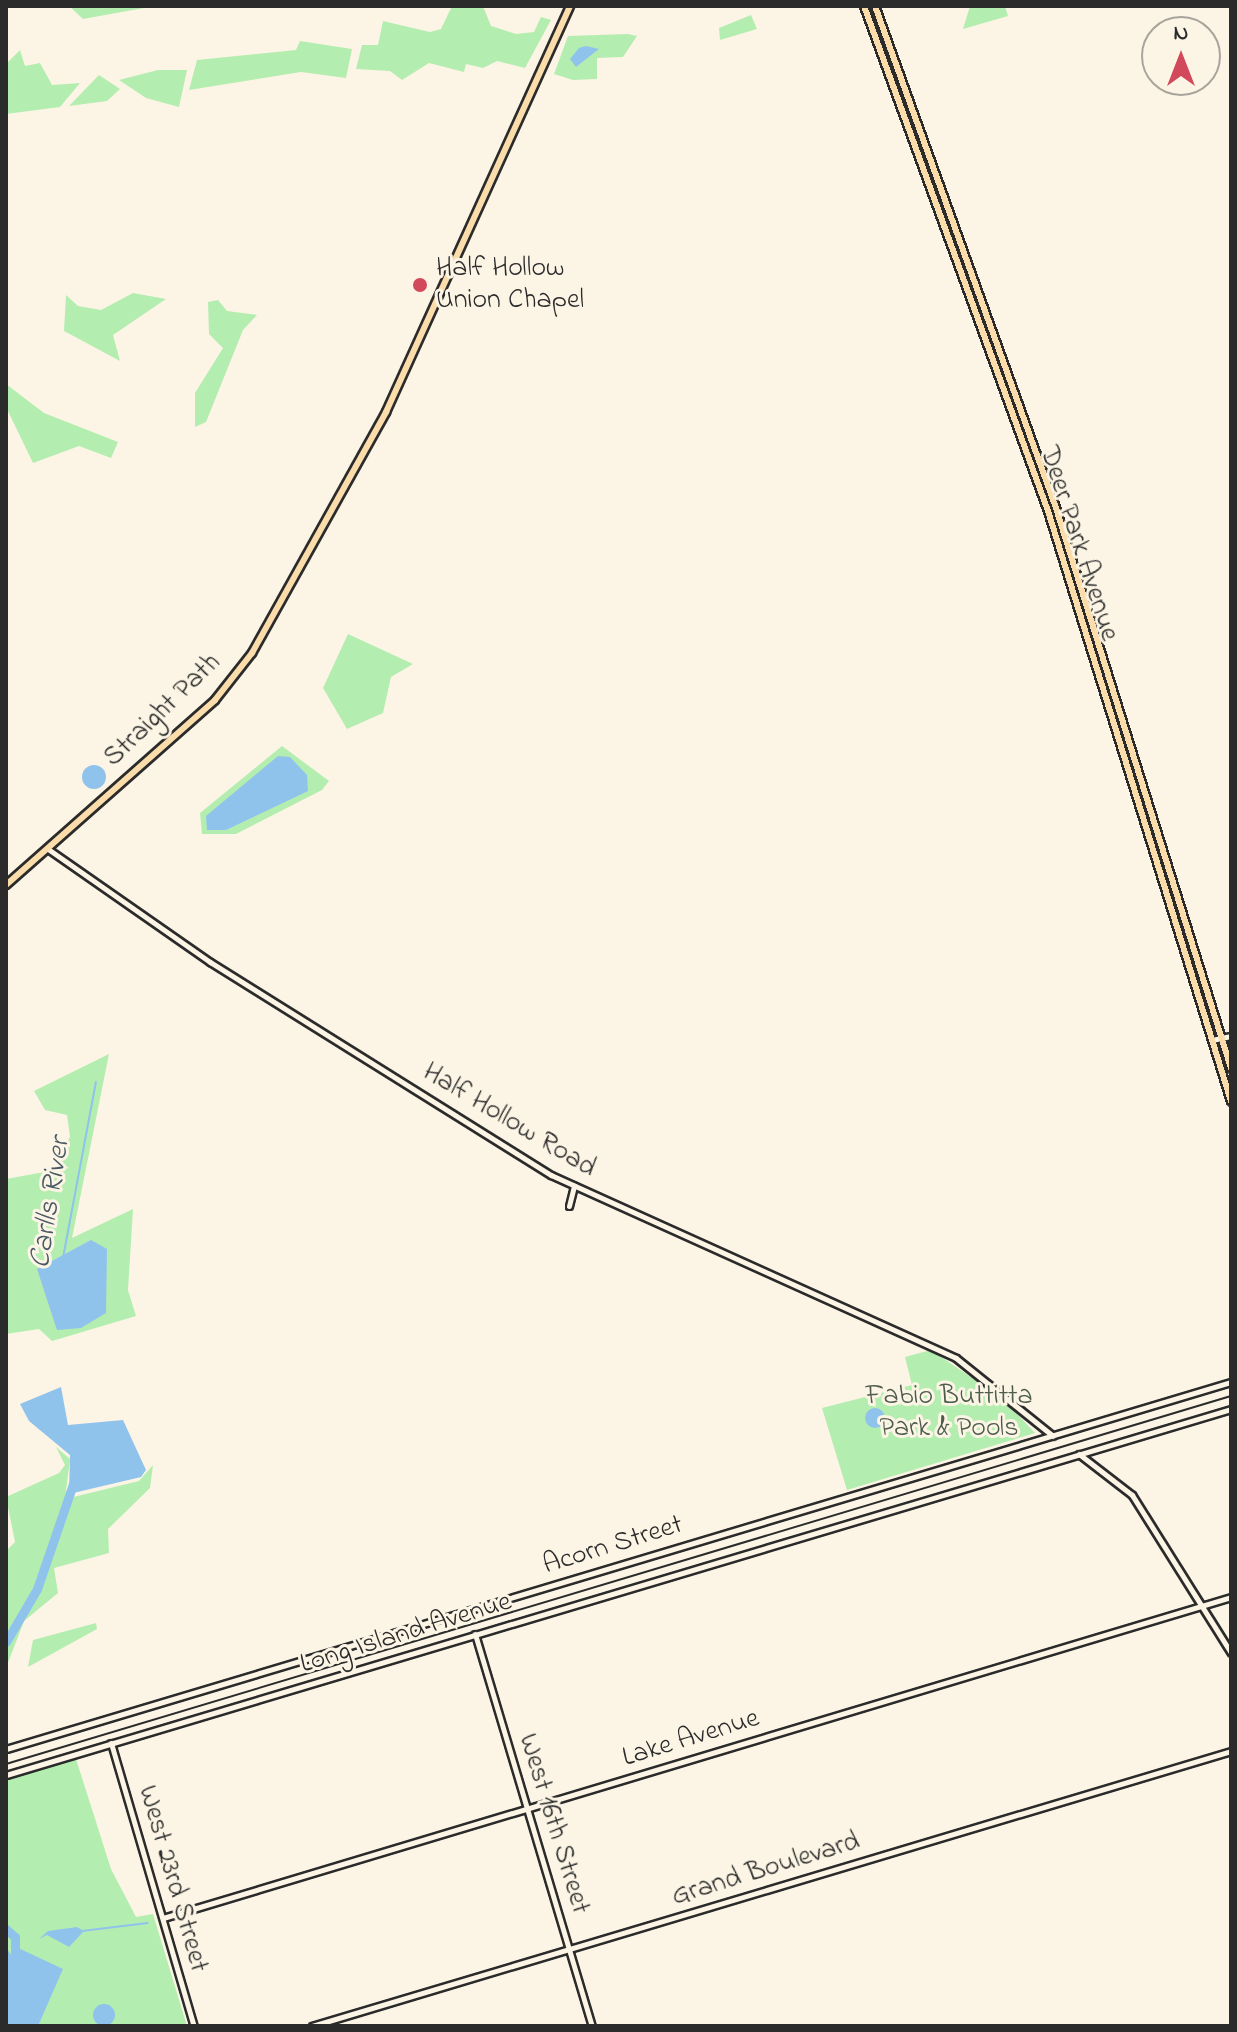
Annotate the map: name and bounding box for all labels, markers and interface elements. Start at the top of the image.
north arrow [1141,16,1221,96]
text: N [1174,18,1188,50]
place label: Half Hollow Union Chapel [436,252,584,318]
marker: Half Hollow Union Chapel [411,276,429,294]
street label: Deer Park Avenue [1031,442,1125,646]
street label: Straight Path [97,647,229,775]
street label: Half Hollow Road [416,1056,602,1186]
water label: Carlls River [23,1135,79,1271]
park label: Fabio Buttitta Park & Pools [865,1380,1033,1446]
street label: Acorn Street [539,1509,687,1583]
street label: Long Island Avenue [296,1586,516,1682]
street label: Lake Avenue [619,1702,763,1776]
street label: West 16th Street [510,1730,596,1918]
street label: West 23rd Street [129,1782,215,1976]
street label: Grand Boulevard [668,1825,864,1915]

